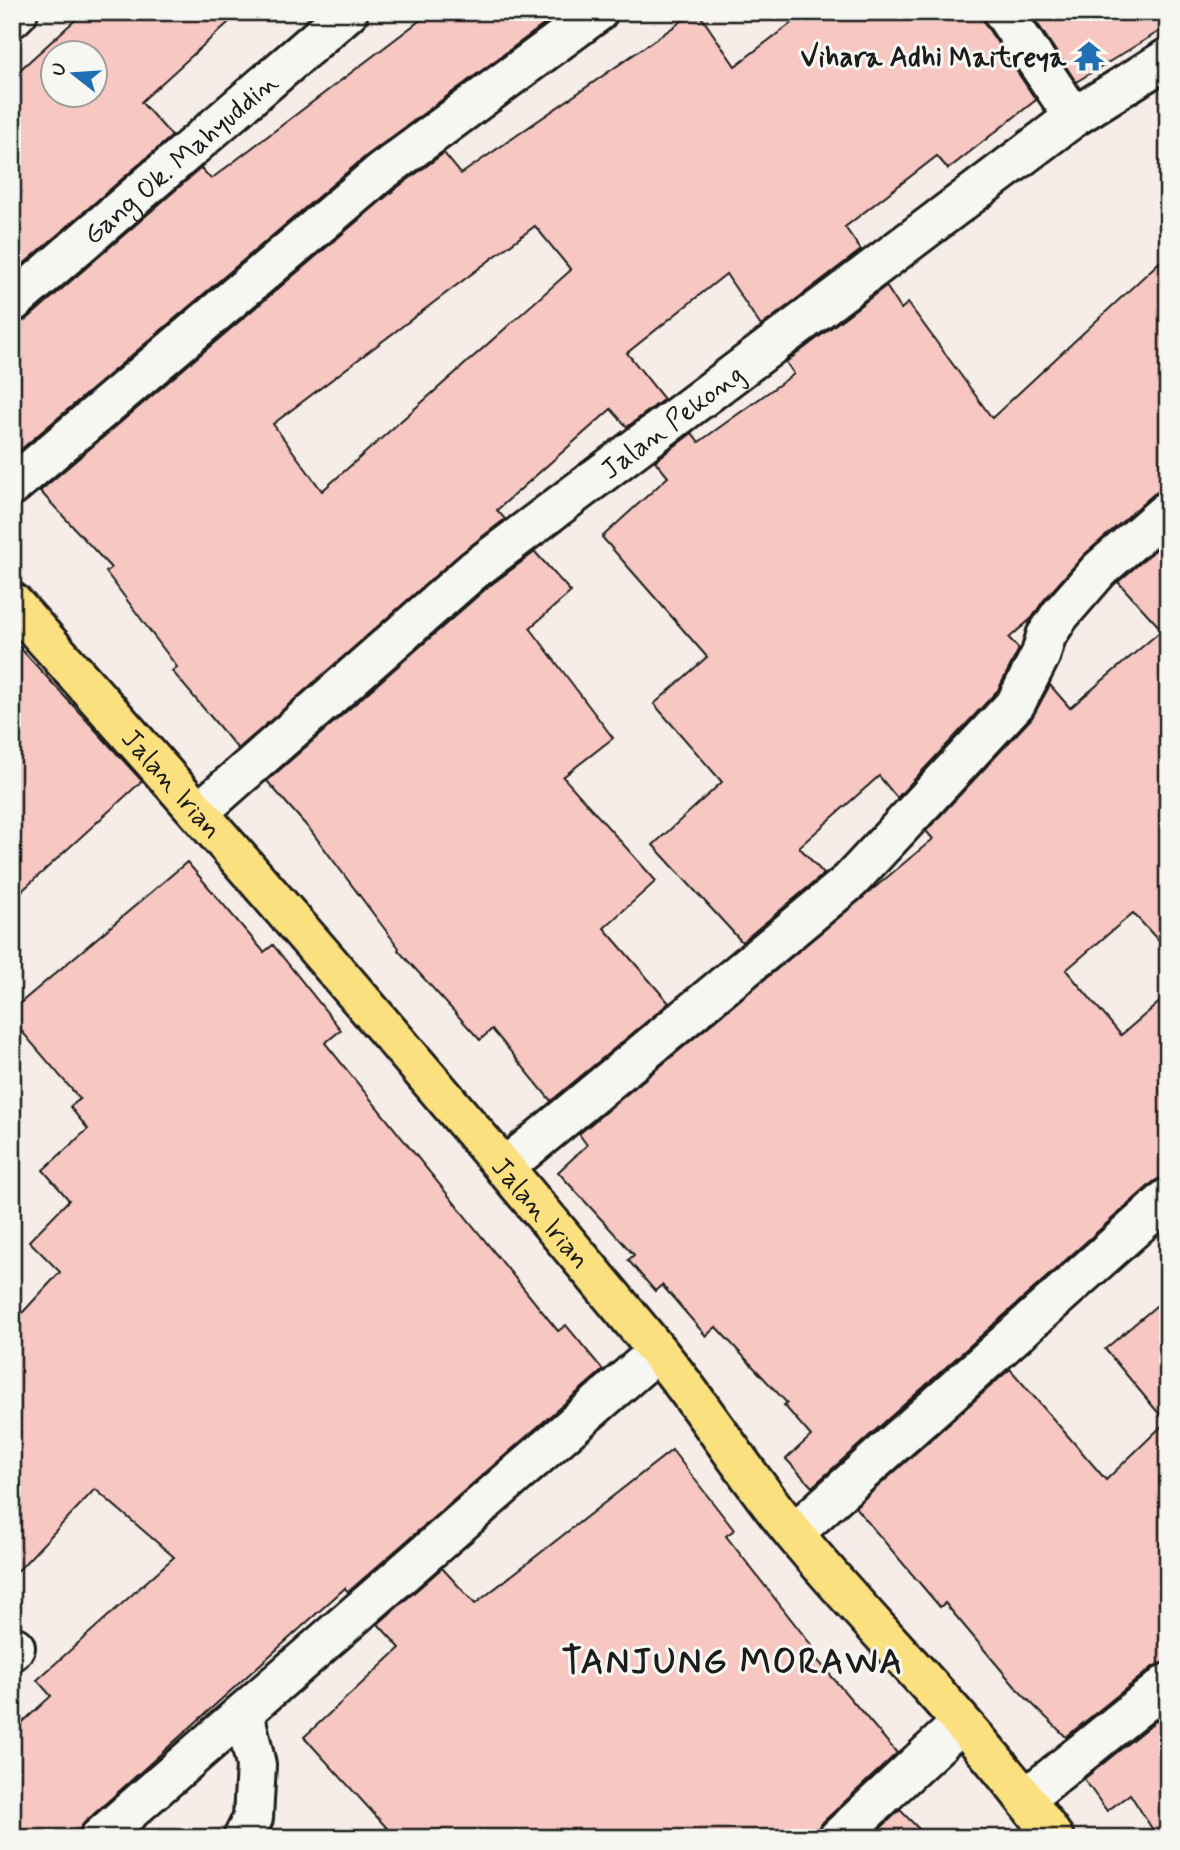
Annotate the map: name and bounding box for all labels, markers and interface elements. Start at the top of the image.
north arrow [38,38,108,108]
temple icon: Vihara Adhi Maitreya [1072,39,1106,73]
place label: Vihara Adhi Maitreya [800,40,1067,77]
text: U [45,60,73,79]
street label: Gang Ok. Mahyuddin [76,65,287,254]
street label: Jalan Pekong [594,357,752,489]
street label: Jalan Irian [112,722,229,848]
street label: Jalan Irian [482,1150,597,1278]
district label: TANJUNG MORAWA [562,1640,904,1686]

